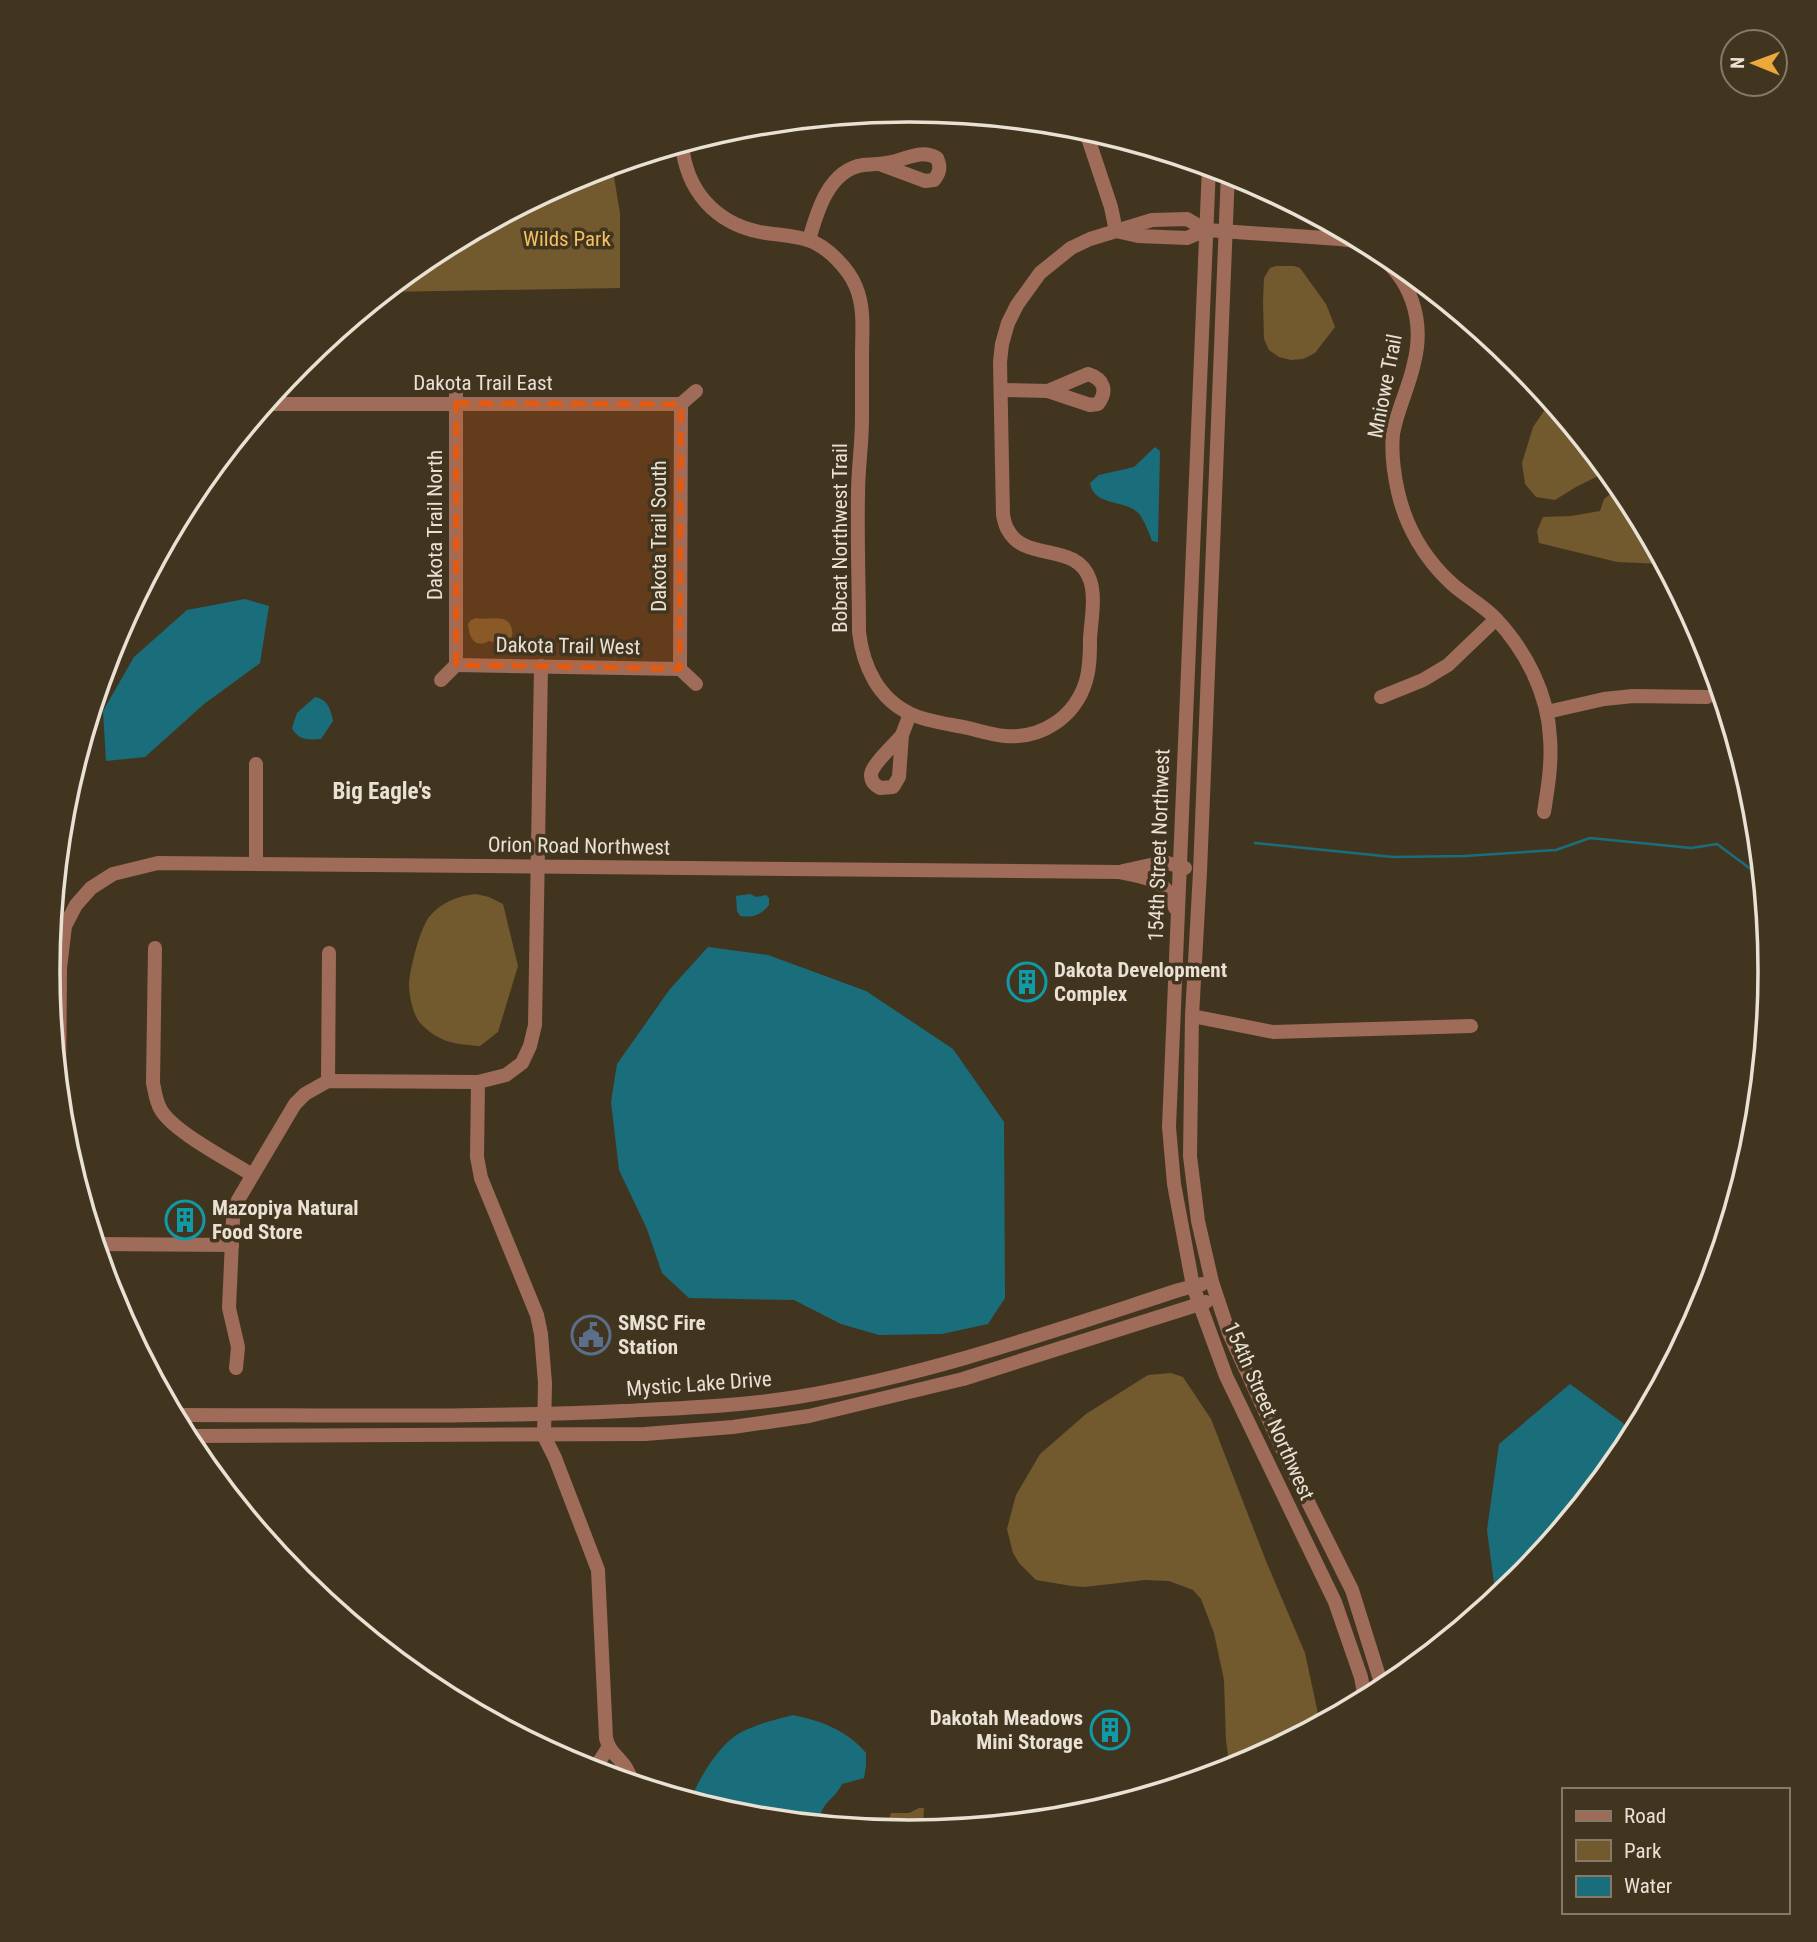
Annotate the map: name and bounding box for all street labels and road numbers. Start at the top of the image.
street label: Mniowe Trail [1363,332,1407,440]
street label: Dakota Trail East [413,371,553,395]
street label: Bobcat Northwest Trail [828,443,852,633]
street label: Dakota Trail North [423,450,447,600]
street label: Dakota Trail South [647,460,671,612]
street label: Dakota Trail West [495,633,641,659]
street label: 154th Street Northwest [1144,748,1174,942]
street label: Orion Road Northwest [488,832,670,860]
street label: 154th Street Northwest [1219,1318,1319,1504]
street label: Mystic Lake Drive [626,1367,773,1401]

